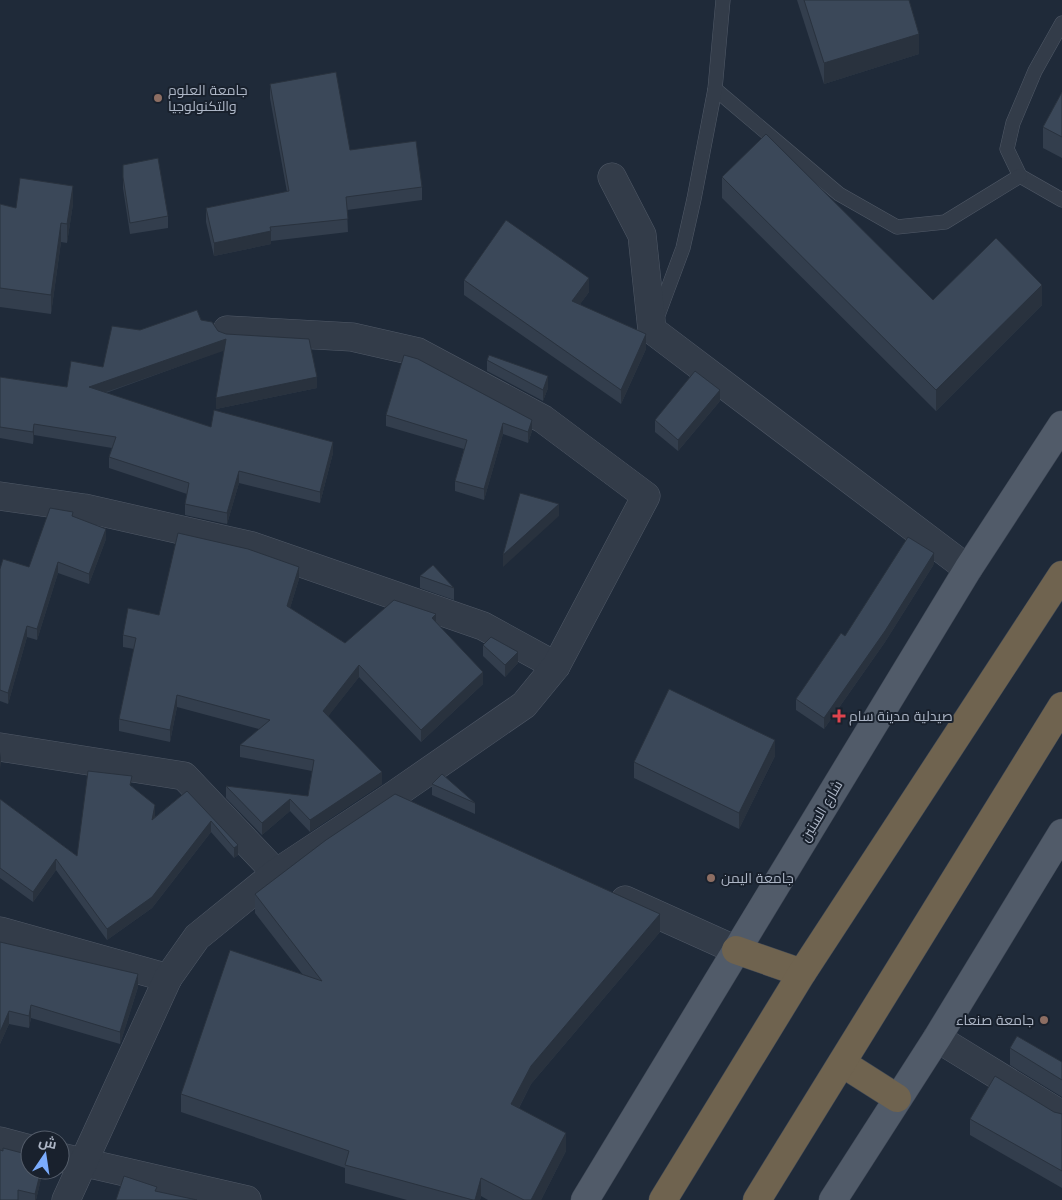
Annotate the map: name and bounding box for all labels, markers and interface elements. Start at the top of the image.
place label: جامعة العلوم والتكنولوجيا [168,82,247,114]
marker: جامعة العلوم والتكنولوجيا [152,92,164,104]
place label: صيدلية مدينة سام [849,708,953,726]
marker: صيدلية مدينة سام [833,710,845,722]
street label: شارع الستين [796,777,846,845]
place label: جامعة اليمن [721,870,794,886]
marker: جامعة اليمن [705,872,717,884]
place label: جامعة صنعاء [956,1012,1034,1028]
marker: جامعة صنعاء [1038,1014,1050,1026]
north arrow [20,1130,70,1180]
text: ش [37,1133,59,1153]

